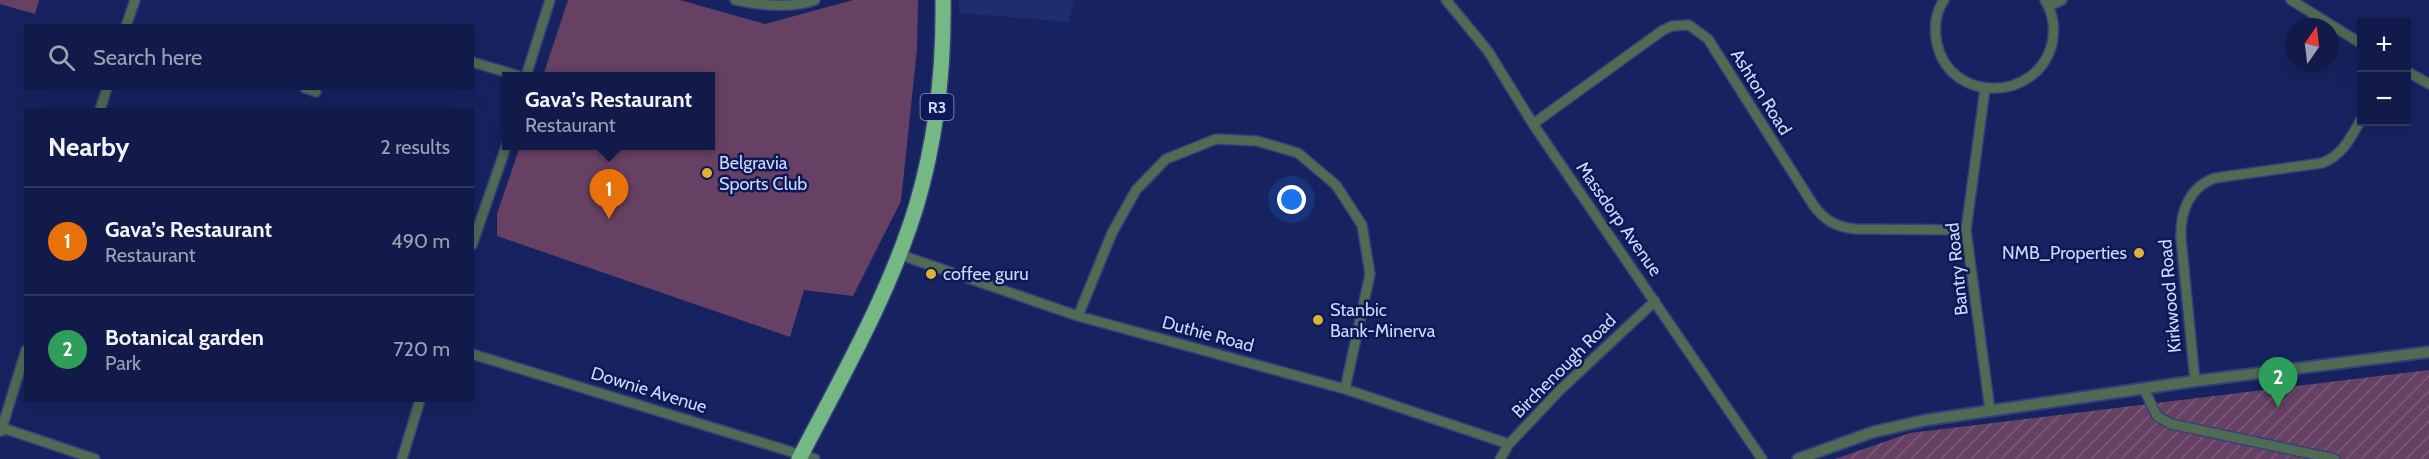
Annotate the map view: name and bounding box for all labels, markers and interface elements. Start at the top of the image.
north arrow [2285,18,2339,72]
map controls [2357,18,2411,126]
button: + [2357,18,2411,72]
search box [24,24,474,90]
icon: search [45,41,78,74]
text: Search here [93,44,202,71]
street label: Ashton Road [1726,45,1796,139]
popup [502,72,715,150]
button: − [2357,72,2411,126]
text: Gava’s Restaurant [525,86,692,113]
road number: R3 [920,94,954,120]
text: Restaurant [525,113,616,137]
text: Nearby [48,131,129,163]
text: 2 results [380,135,450,159]
place label: Belgravia Sports Club [719,152,807,195]
street label: Massdorp Avenue [1571,157,1667,281]
marker: Belgravia Sports Club [700,166,714,180]
pin: 1 [590,170,628,219]
your location [1277,185,1306,214]
text: Gava’s Restaurant [105,216,272,243]
street label: Bantry Road [1941,221,1973,317]
text: 1 [64,229,71,253]
text: 490 m [391,229,450,253]
street label: Kirkwood Road [2154,238,2186,354]
place label: NMB_Properties [2002,242,2127,264]
text: Restaurant [105,243,196,267]
marker: NMB_Properties [2132,246,2146,260]
place label: coffee guru [943,263,1029,285]
marker: coffee guru [924,267,938,281]
place label: Stanbic Bank-Minerva [1330,299,1436,342]
street label: Birchenough Road [1507,309,1621,423]
street label: Duthie Road [1160,311,1256,357]
marker: Stanbic Bank-Minerva [1311,313,1325,327]
text: Botanical garden [105,324,264,351]
text: 2 [62,337,73,361]
text: 720 m [393,337,450,361]
text: Park [105,351,141,375]
pin: 2 [2258,358,2298,407]
street label: Downie Avenue [588,362,710,418]

